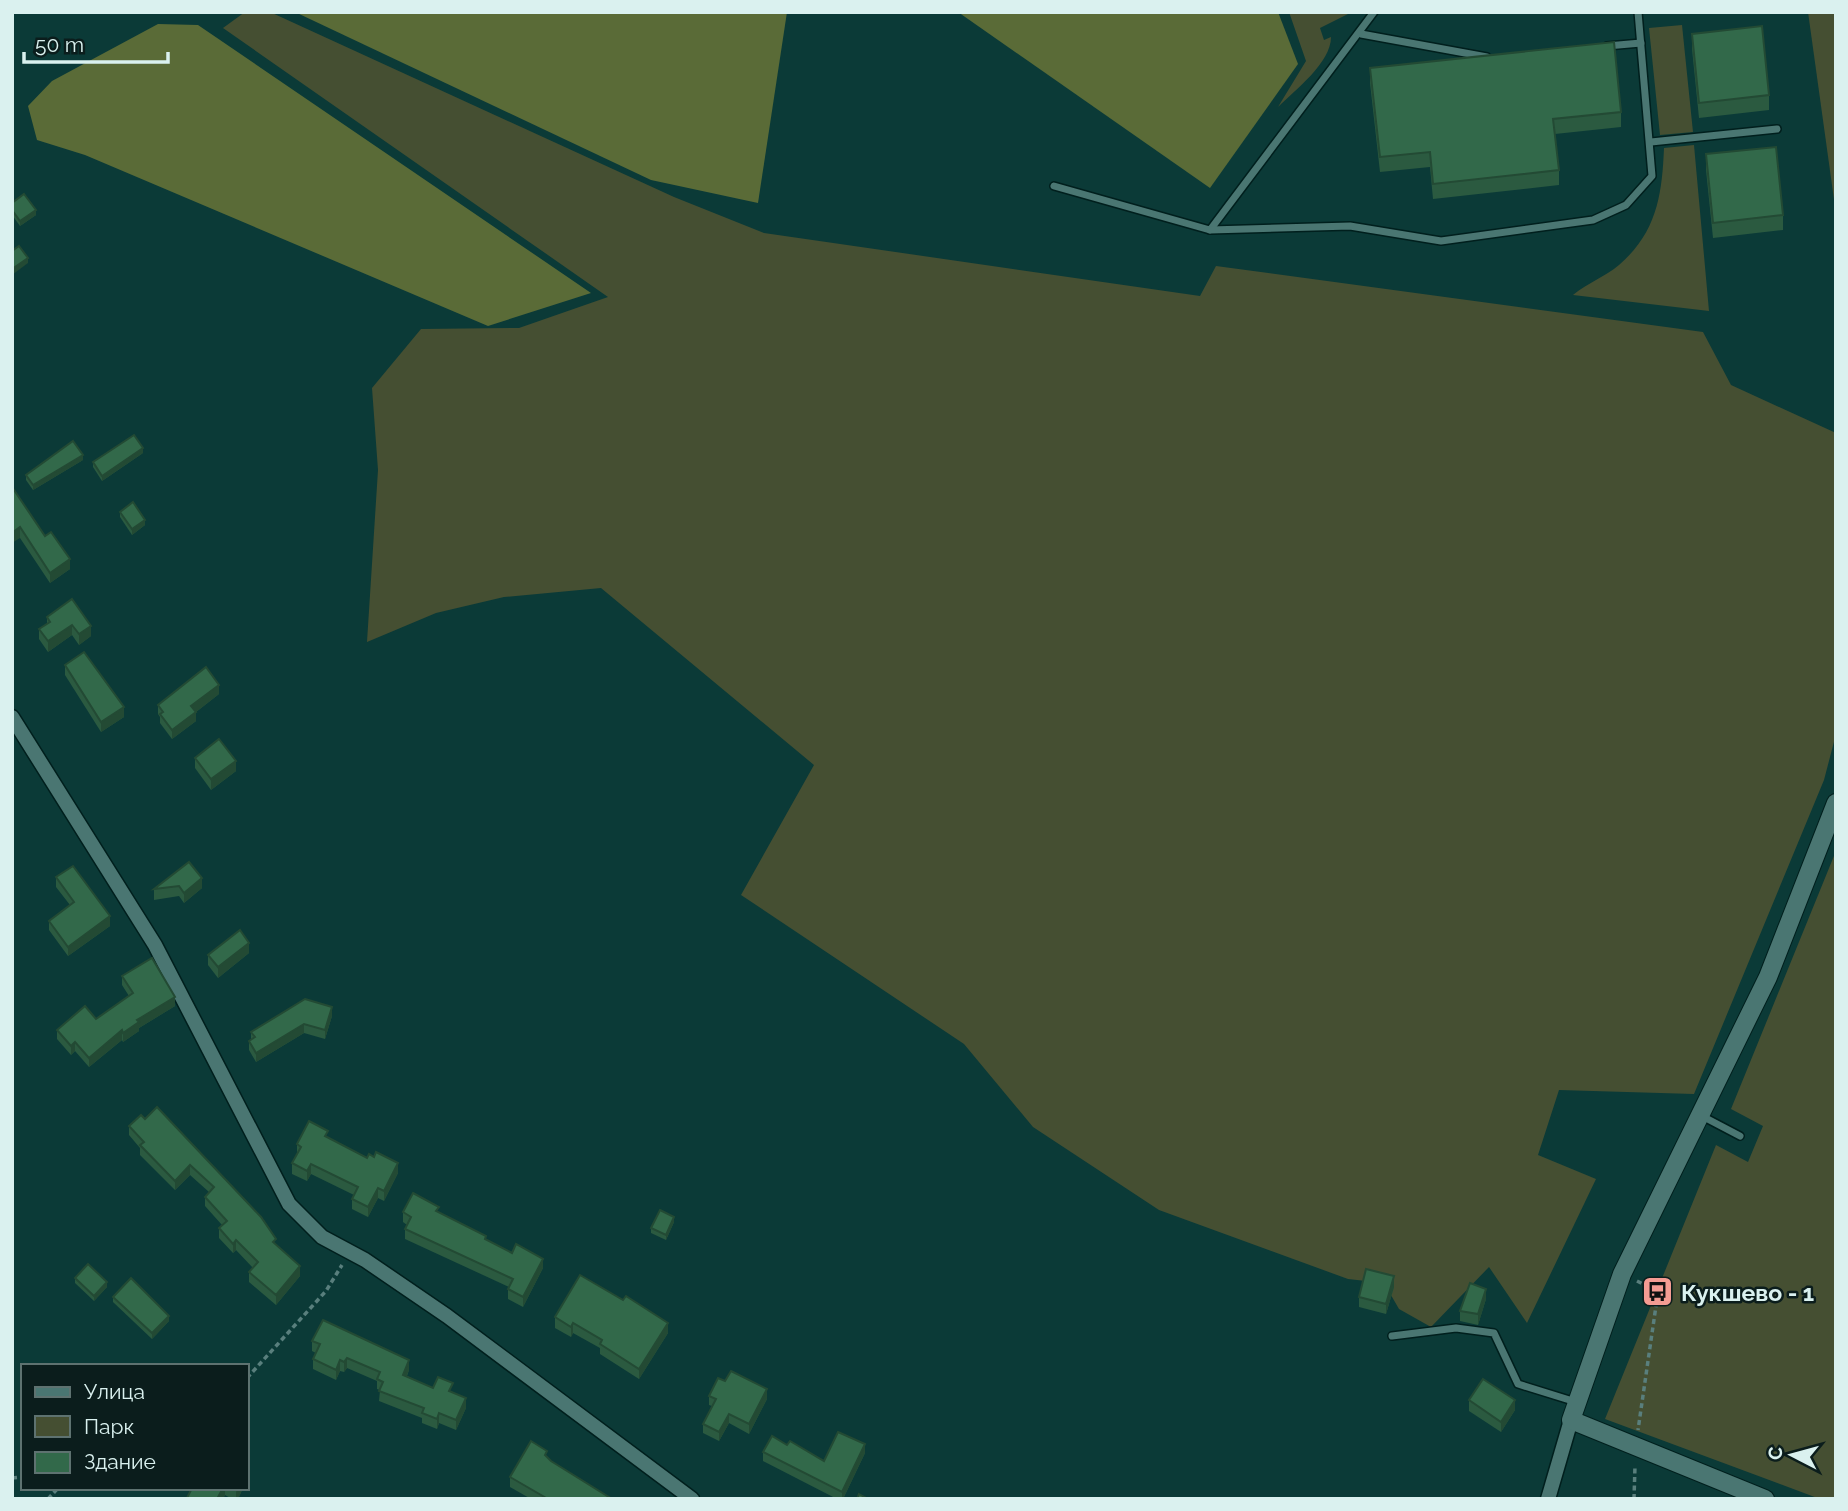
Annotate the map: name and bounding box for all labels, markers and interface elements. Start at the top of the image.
scale bar [24,21,168,65]
text: 50 m [35,32,84,57]
bus stop icon: Кукшево - 1 [1641,1275,1675,1309]
place label: Кукшево - 1 [1681,1279,1814,1306]
legend [21,1364,248,1490]
text: Улица [84,1379,145,1404]
text: Парк [84,1414,134,1439]
north arrow [1757,1420,1827,1490]
text: С [1763,1446,1787,1461]
text: Здание [84,1449,156,1474]

